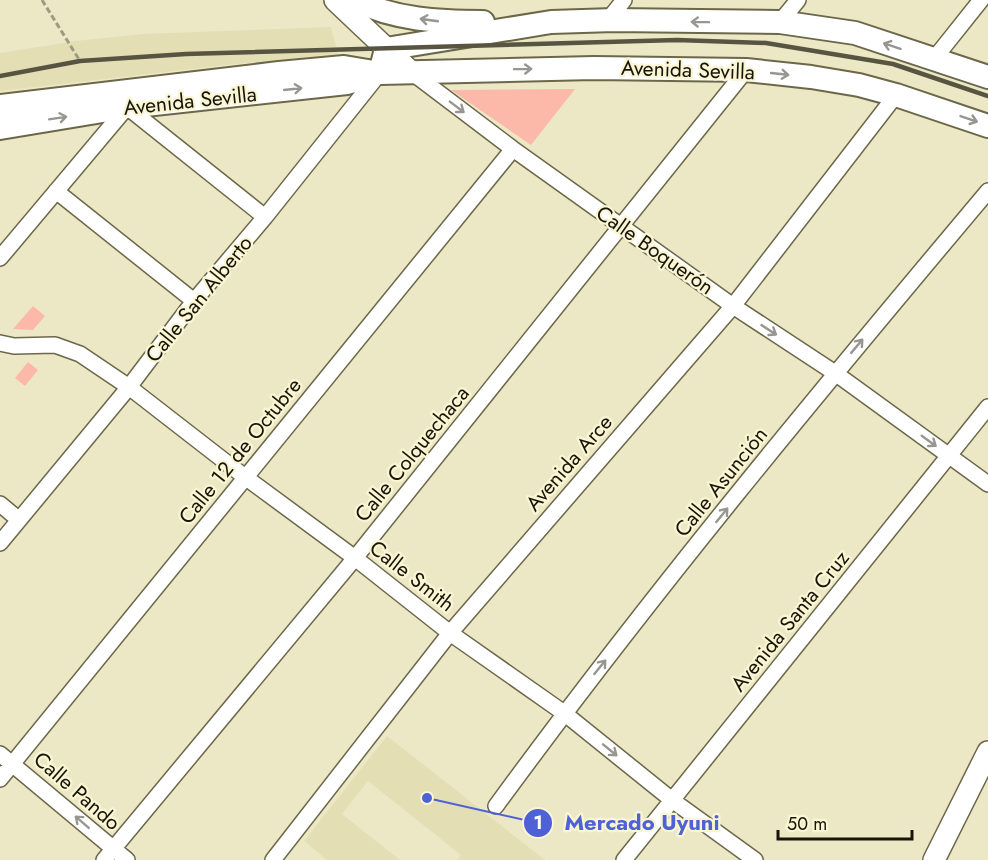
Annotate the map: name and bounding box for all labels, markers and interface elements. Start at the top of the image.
one-way arrow [420,15,440,26]
one-way arrow [691,16,711,27]
one-way arrow [883,39,902,50]
street label: Avenida Sevilla [621,53,755,87]
one-way arrow [512,63,532,75]
one-way arrow [770,69,790,80]
street label: Avenida Sevilla [122,79,258,123]
one-way arrow [282,83,302,94]
one-way arrow [448,100,464,113]
one-way arrow [47,113,67,124]
one-way arrow [959,115,978,126]
street label: Calle Boquerón [590,198,720,302]
street label: Calle San Alberto [138,229,260,369]
one-way arrow [760,324,777,336]
one-way arrow [851,338,864,354]
street label: Calle 12 de Octubre [172,371,309,531]
street label: Calle Colquechaca [348,380,476,528]
street label: Avenida Arce [519,408,619,518]
street label: Calle Asunción [667,421,775,543]
one-way arrow [921,435,937,447]
one-way arrow [715,507,728,523]
street label: Calle Smith [363,533,461,619]
street label: Avenida Santa Cruz [724,544,857,698]
one-way arrow [594,659,607,675]
one-way arrow [601,743,617,756]
street label: Calle Pando [27,745,127,837]
callout: Mercado Uyuni [523,803,732,843]
scale bar [778,803,912,841]
text: Mercado Uyuni [564,806,720,838]
text: 1 [533,810,543,836]
text: 50 m [787,811,827,837]
one-way arrow [74,816,90,829]

